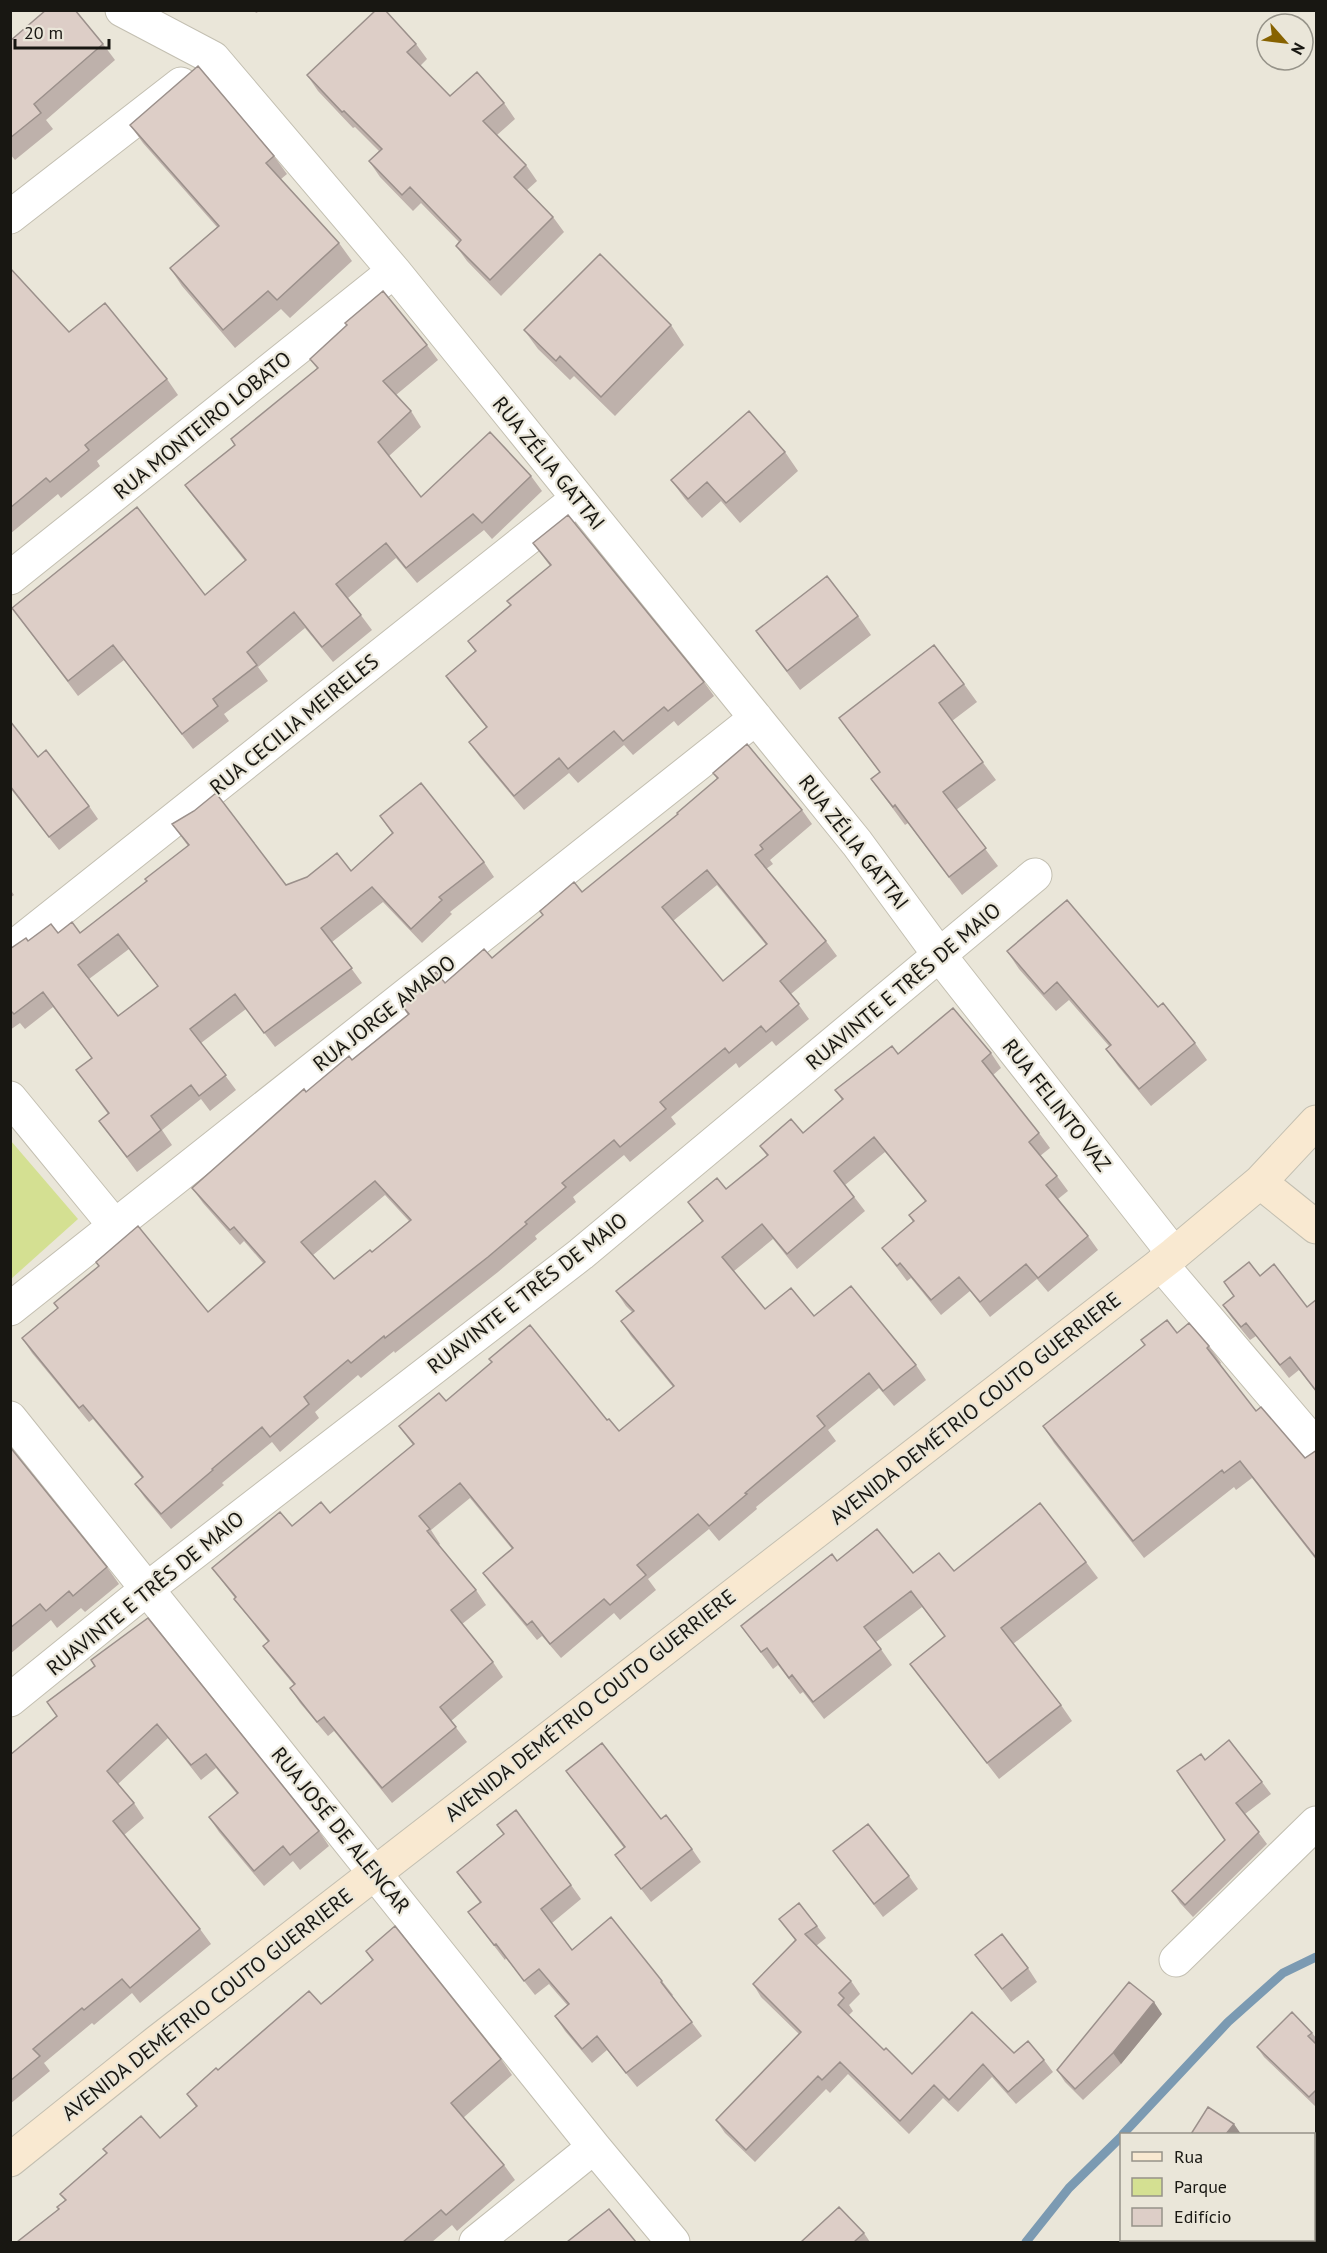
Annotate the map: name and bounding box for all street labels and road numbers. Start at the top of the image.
street label: RUA MONTEIRO LOBATO [108,345,296,505]
street label: RUA ZÉLIA GATTAI [487,391,611,535]
street label: RUA CECILIA MEIRELES [204,648,384,800]
street label: RUA ZÉLIA GATTAI [793,769,915,915]
street label: RUAVINTE E TRÊS DE MAIO [800,896,1006,1076]
street label: RUA JORGE AMADO [307,949,461,1077]
street label: RUA FELINTO VAZ [997,1033,1117,1177]
street label: RUAVINTE E TRÊS DE MAIO [422,1206,632,1380]
street label: AVENIDA DEMÉTRIO COUTO GUERRIERE [824,1286,1126,1530]
street label: RUAVINTE E TRÊS DE MAIO [41,1505,249,1681]
street label: AVENIDA DEMÉTRIO COUTO GUERRIERE [439,1583,741,1827]
street label: RUA JOSÉ DE ALENCAR [266,1741,416,1919]
street label: AVENIDA DEMÉTRIO COUTO GUERRIERE [56,1882,358,2126]

